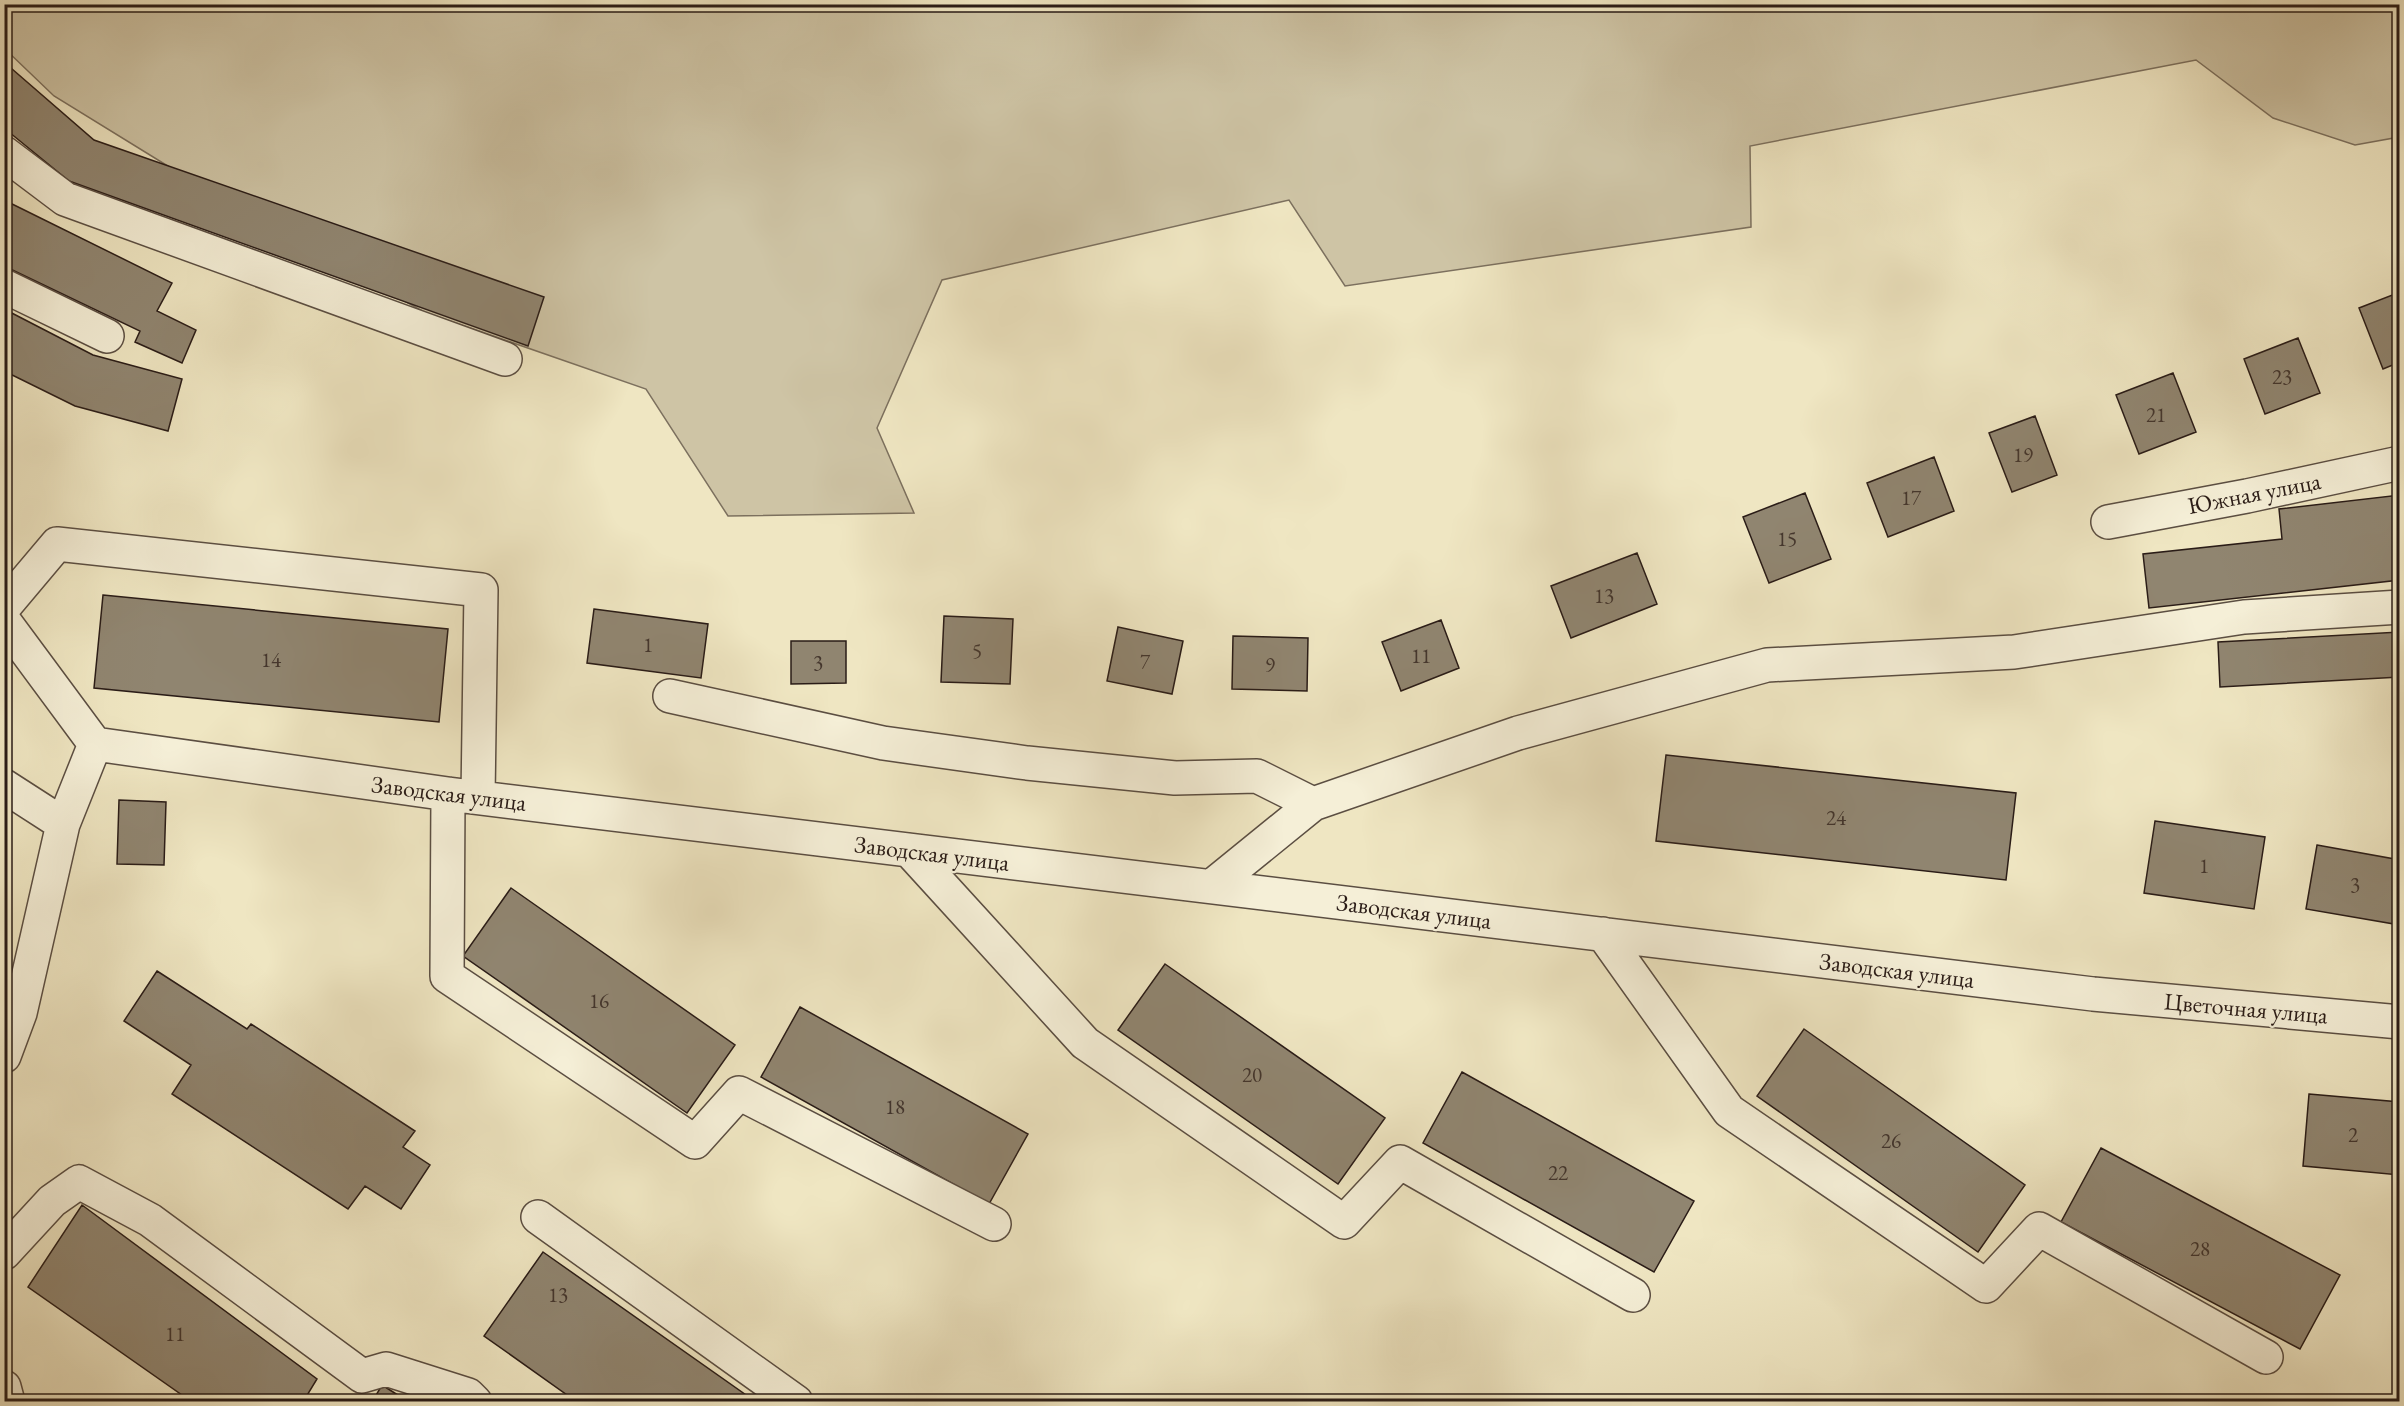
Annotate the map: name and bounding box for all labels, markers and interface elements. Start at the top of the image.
house number: 23 [2272,363,2292,390]
house number: 21 [2146,401,2166,428]
house number: 19 [2013,441,2033,468]
street label: Южная улица [2185,465,2324,521]
house number: 17 [1901,484,1922,511]
house number: 15 [1777,525,1797,552]
house number: 13 [1594,582,1614,609]
house number: 1 [643,631,653,658]
house number: 5 [972,637,982,664]
house number: 11 [1411,642,1431,669]
house number: 14 [261,646,282,673]
house number: 7 [1140,648,1151,675]
house number: 3 [813,649,823,676]
house number: 9 [1265,651,1275,678]
street label: Заводская улица [370,768,529,818]
house number: 24 [1826,804,1847,831]
street label: Заводская улица [853,828,1012,878]
house number: 1 [2199,852,2209,879]
house number: 3 [2350,871,2360,898]
street label: Заводская улица [1335,886,1494,936]
street label: Заводская улица [1818,945,1977,995]
street label: Цветочная улица [2163,985,2330,1031]
house number: 16 [589,987,609,1014]
house number: 20 [1242,1061,1262,1088]
house number: 18 [885,1093,905,1120]
house number: 2 [2348,1121,2358,1148]
house number: 26 [1881,1127,1901,1154]
house number: 22 [1548,1159,1568,1186]
house number: 28 [2190,1235,2210,1262]
house number: 13 [548,1281,568,1308]
house number: 11 [165,1320,185,1347]

